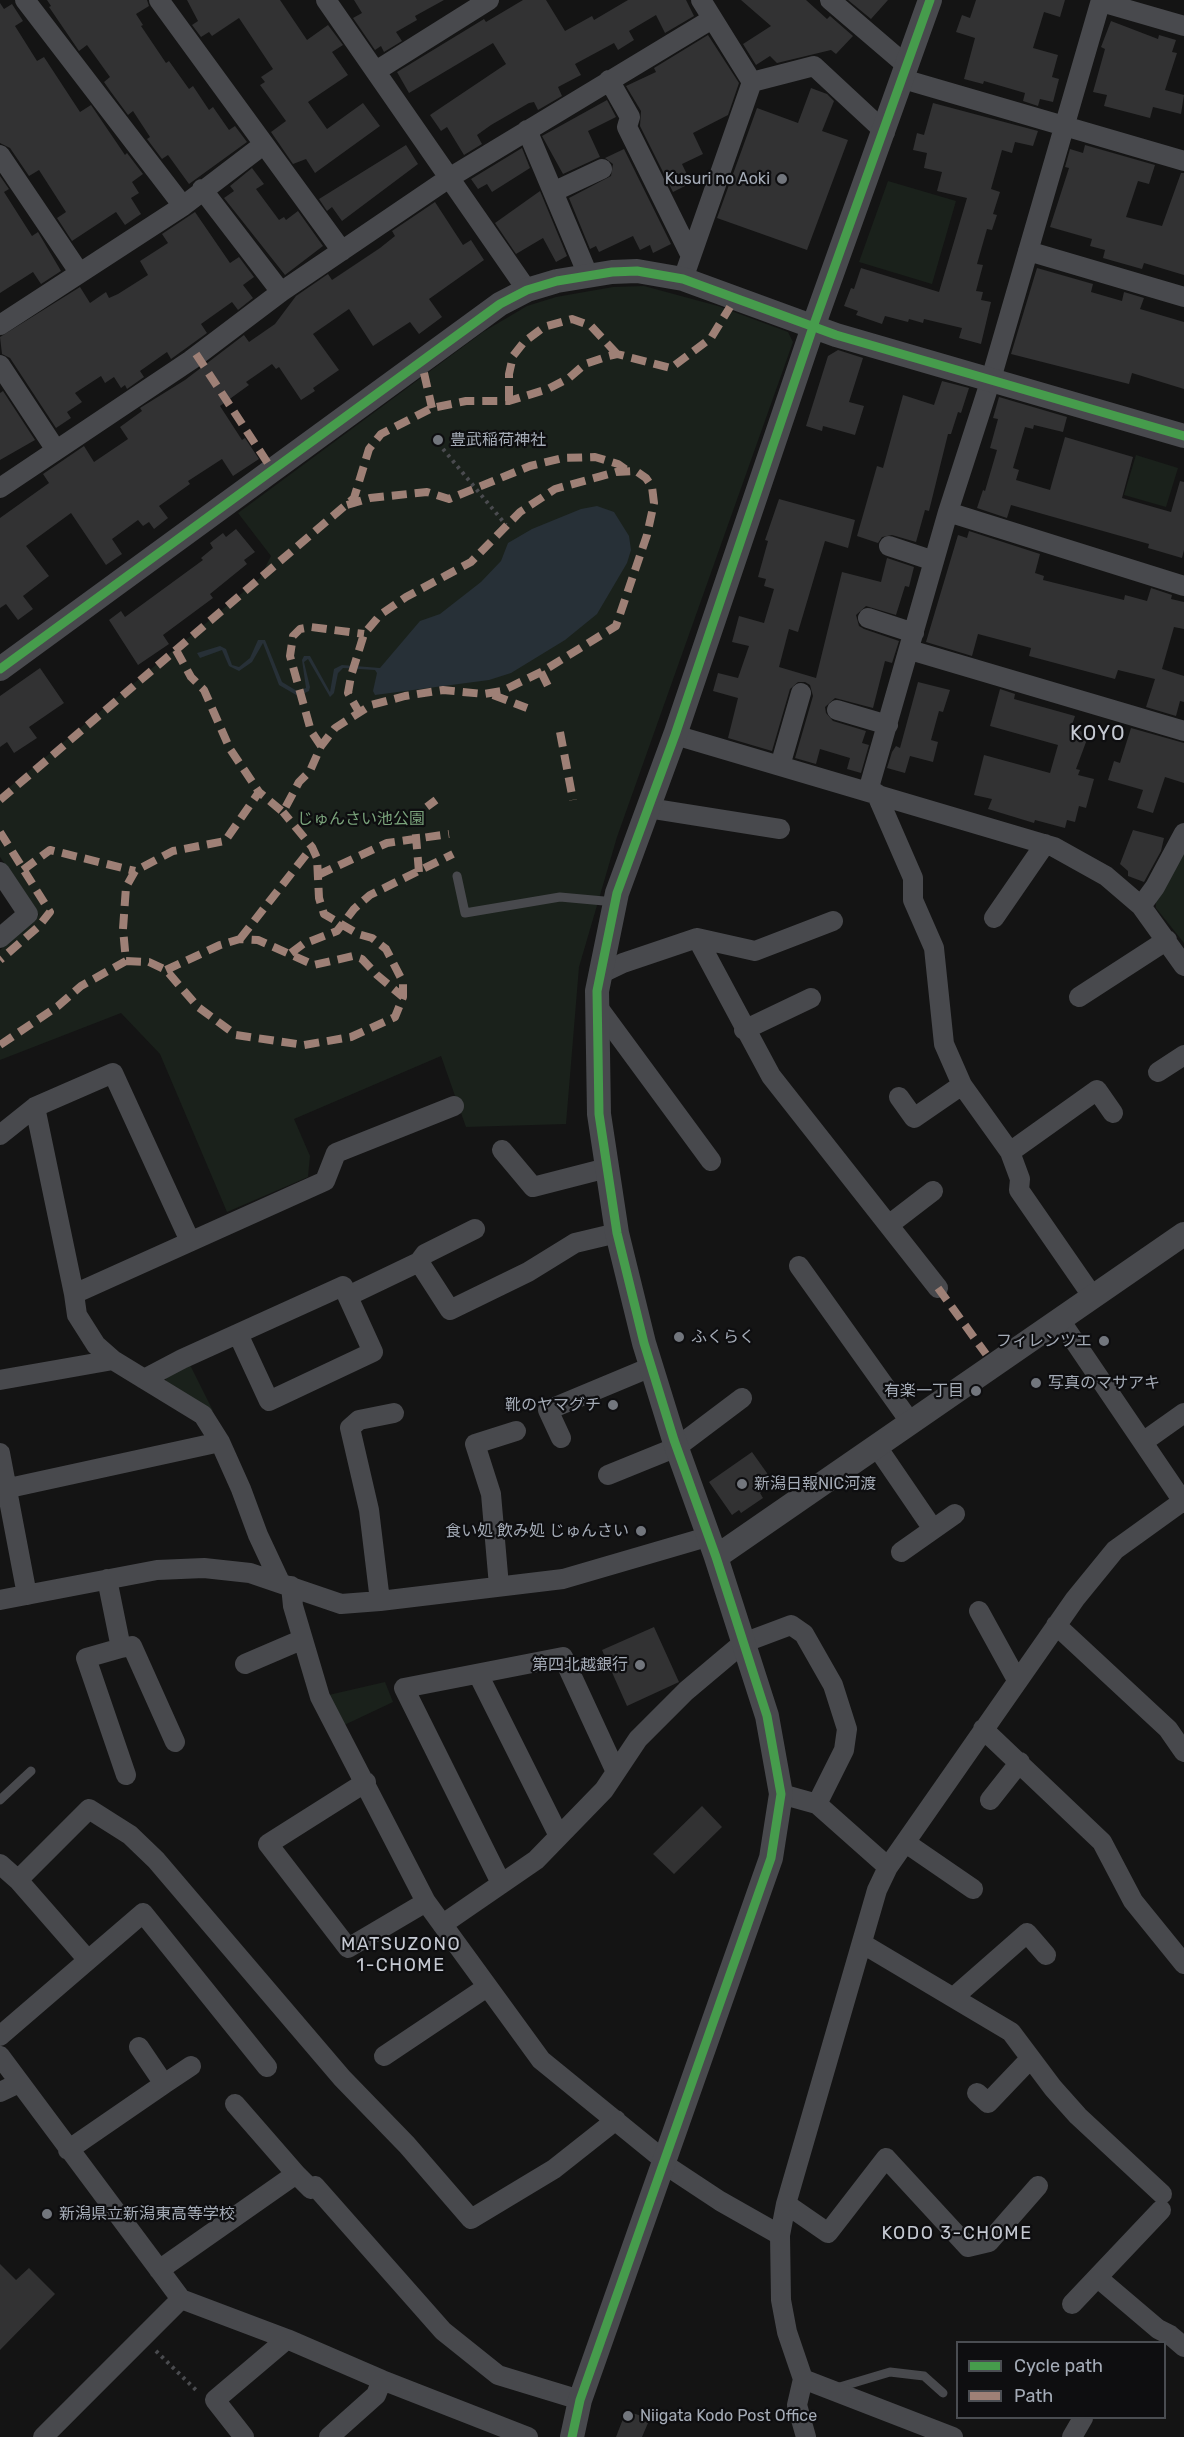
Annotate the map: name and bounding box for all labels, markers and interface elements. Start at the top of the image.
place label: Kusuri no Aoki [665,169,770,189]
marker: Kusuri no Aoki [775,172,789,186]
place label: 豊武稲荷神社 [450,430,546,450]
marker: 豊武稲荷神社 [431,433,445,447]
district label: KOYO [1070,722,1126,746]
park label: じゅんさい池公園 [297,809,425,829]
place label: ふくらく [691,1327,755,1347]
marker: ふくらく [672,1330,686,1344]
place label: フィレンツエ [996,1331,1092,1351]
marker: フィレンツエ [1097,1334,1111,1348]
place label: 写真のマサアキ [1048,1373,1160,1393]
marker: 写真のマサアキ [1029,1376,1043,1390]
place label: 有楽一丁目 [884,1381,964,1401]
marker: 有楽一丁目 [969,1384,983,1398]
place label: 靴のヤマグチ [505,1395,601,1415]
marker: 靴のヤマグチ [606,1398,620,1412]
place label: 新潟日報NIC河渡 [754,1474,876,1494]
marker: 新潟日報NIC河渡 [735,1477,749,1491]
place label: 食い処 飲み処 じゅんさい [445,1521,629,1541]
marker: 食い処 飲み処 じゅんさい [634,1524,648,1538]
place label: 第四北越銀行 [532,1655,628,1675]
marker: 第四北越銀行 [633,1658,647,1672]
district label: MATSUZONO 1-CHOME [341,1934,461,1976]
place label: 新潟県立新潟東高等学校 [59,2204,235,2224]
marker: 新潟県立新潟東高等学校 [40,2207,54,2221]
district label: KODO 3-CHOME [881,2223,1033,2245]
legend [956,2341,1166,2419]
text: Cycle path [1014,2355,1103,2377]
text: Path [1014,2385,1053,2407]
place label: Niigata Kodo Post Office [640,2406,817,2426]
marker: Niigata Kodo Post Office [621,2409,635,2423]

